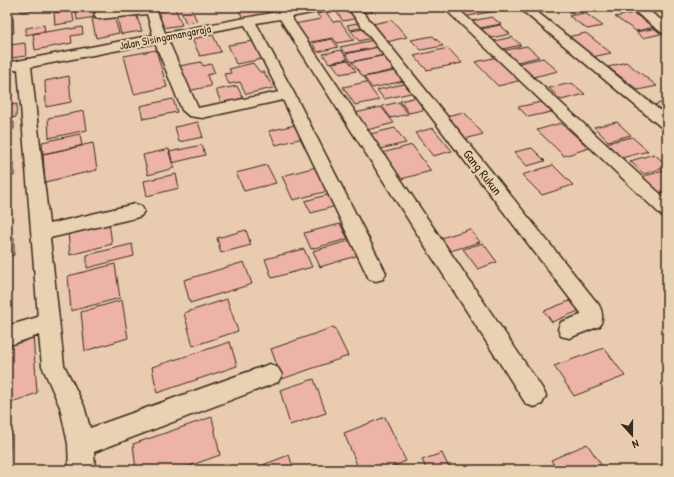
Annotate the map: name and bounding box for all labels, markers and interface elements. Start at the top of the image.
street label: Jalan Sisingamangaraja [118,21,213,53]
street label: Gang Rukun [459,145,507,199]
north arrow [612,415,652,455]
text: N [630,437,641,452]

